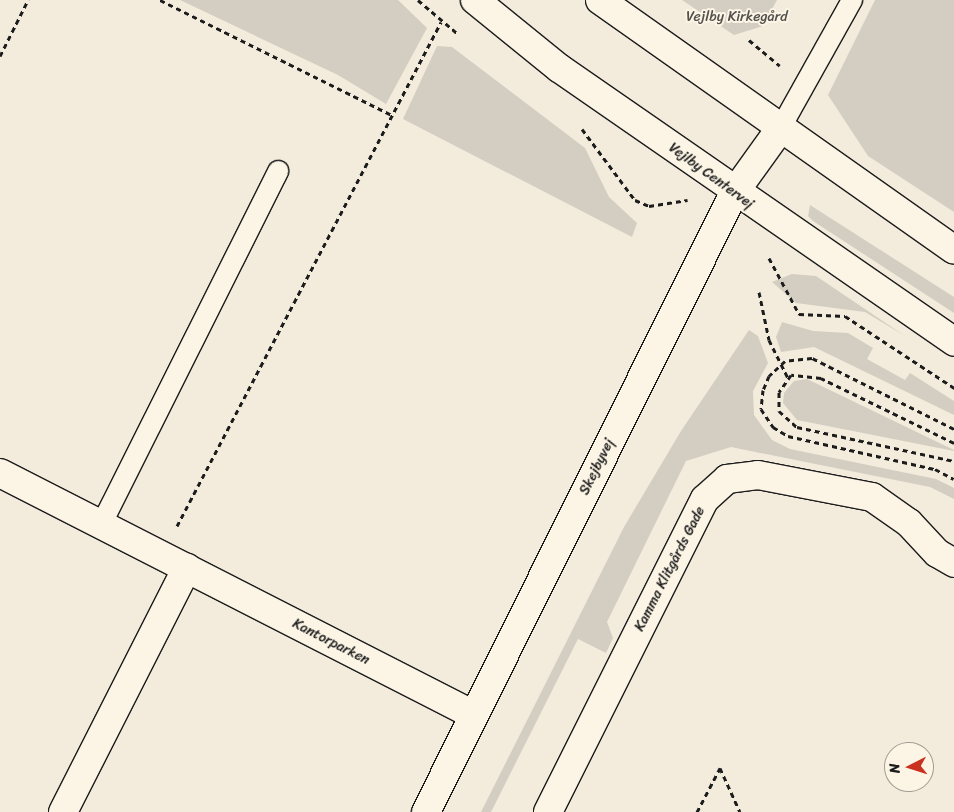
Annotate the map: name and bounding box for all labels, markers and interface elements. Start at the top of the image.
park label: Vejlby Kirkegård [686,9,788,25]
street label: Vejlby Centervej [665,139,757,213]
street label: Skejbyvej [576,436,618,498]
street label: Kamma Klitgårds Gade [631,504,709,634]
street label: Kantorparken [290,615,372,669]
north arrow [884,742,934,792]
text: N [882,762,907,774]

